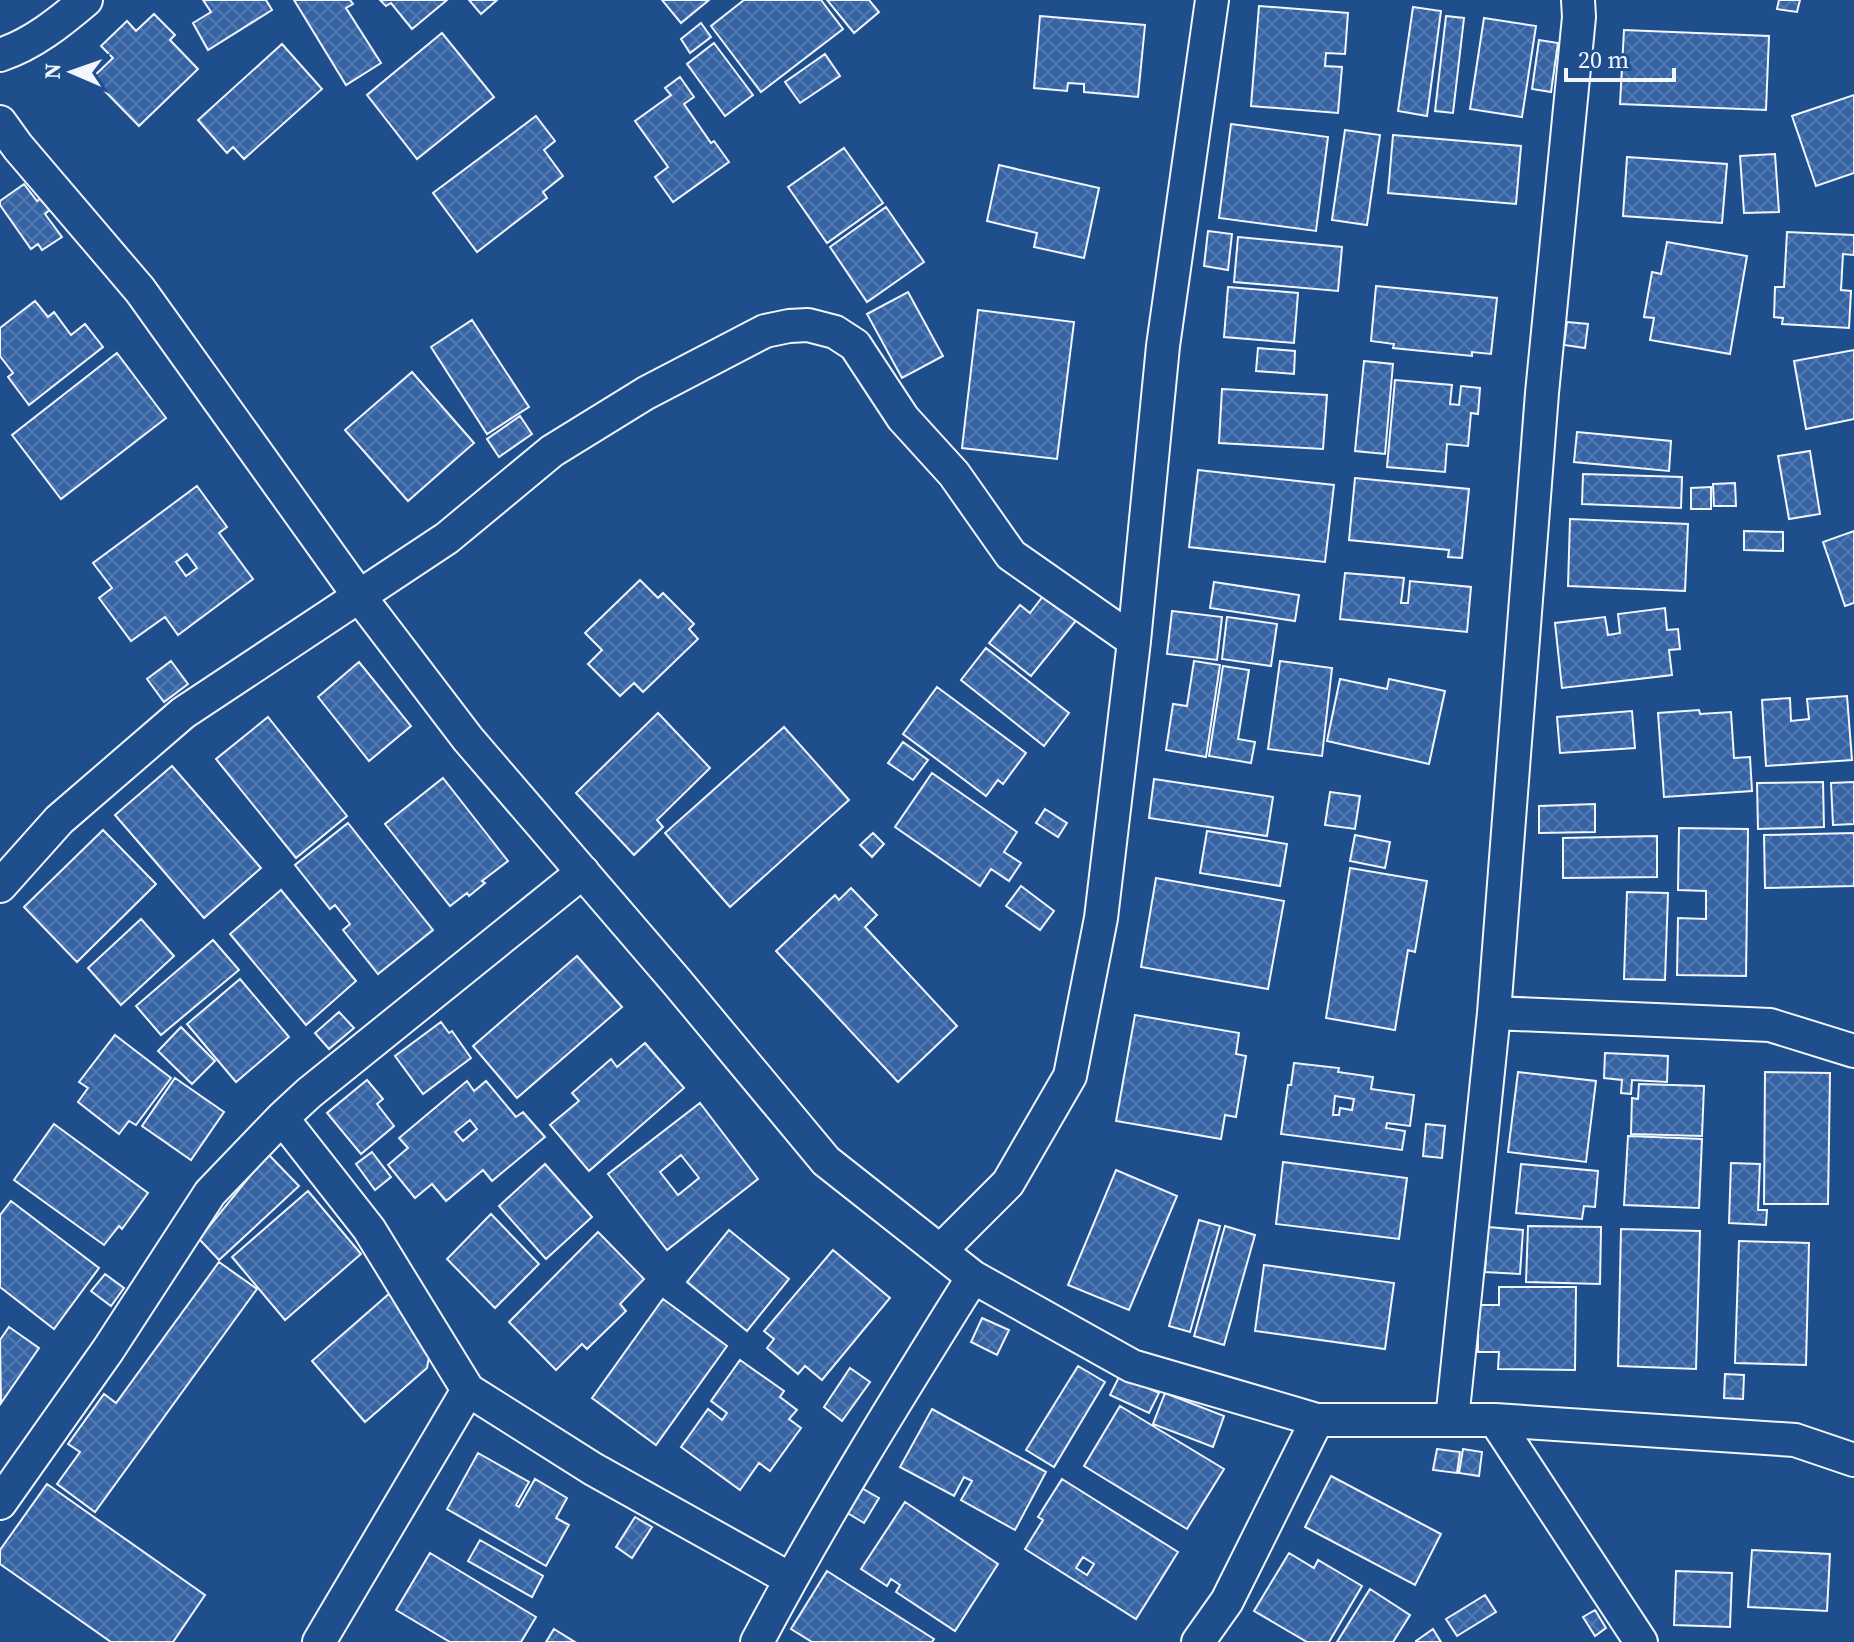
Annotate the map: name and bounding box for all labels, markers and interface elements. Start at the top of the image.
north arrow [32,32,112,112]
scale bar [1566,32,1674,82]
text: 20 m [1578,43,1629,76]
text: N [37,63,67,80]

